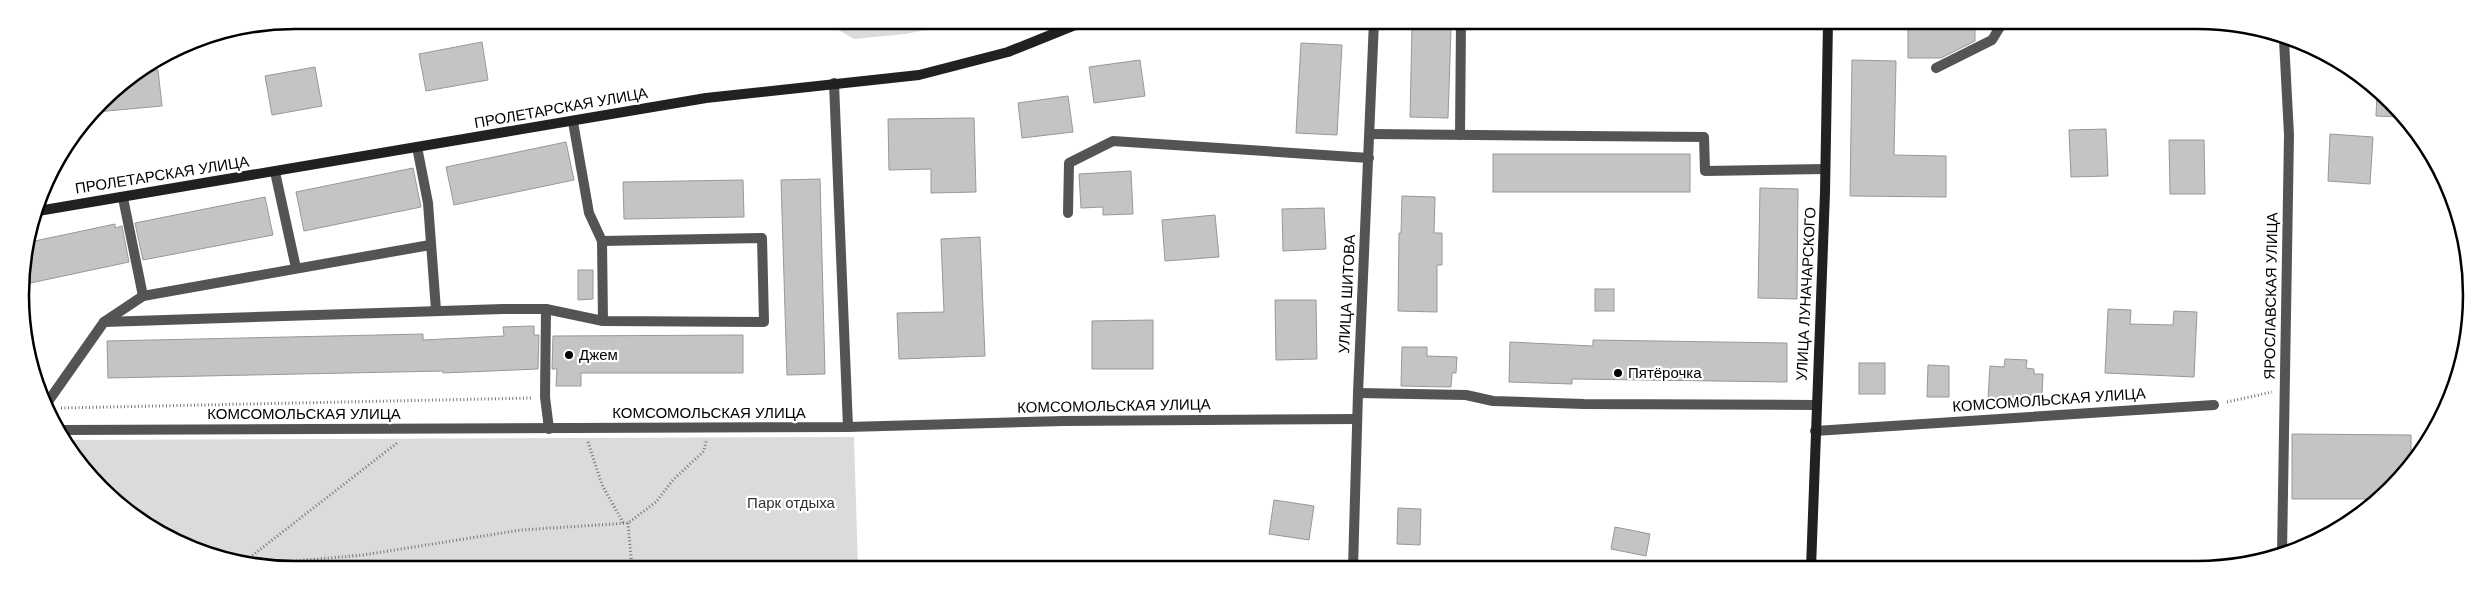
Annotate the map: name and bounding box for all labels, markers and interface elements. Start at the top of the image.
street label: ПРОЛЕТАРСКАЯ УЛИЦА [473,84,649,131]
street label: ПРОЛЕТАРСКАЯ УЛИЦА [74,152,250,197]
street label: УЛИЦА ЛУНАЧАРСКОГО [1792,207,1819,381]
street label: ЯРОСЛАВСКАЯ УЛИЦА [2261,212,2280,380]
street label: УЛИЦА ШИТОВА [1335,234,1358,354]
place label: Джем [579,346,618,363]
marker: Джем [563,349,575,361]
place label: Пятёрочка [1628,364,1702,381]
marker: Пятёрочка [1612,367,1624,379]
street label: КОМСОМОЛЬСКАЯ УЛИЦА [1952,384,2146,415]
street label: КОМСОМОЛЬСКАЯ УЛИЦА [1017,395,1211,416]
street label: КОМСОМОЛЬСКАЯ УЛИЦА [612,404,806,421]
street label: КОМСОМОЛЬСКАЯ УЛИЦА [207,405,401,422]
park label: Парк отдыха [747,494,836,511]

